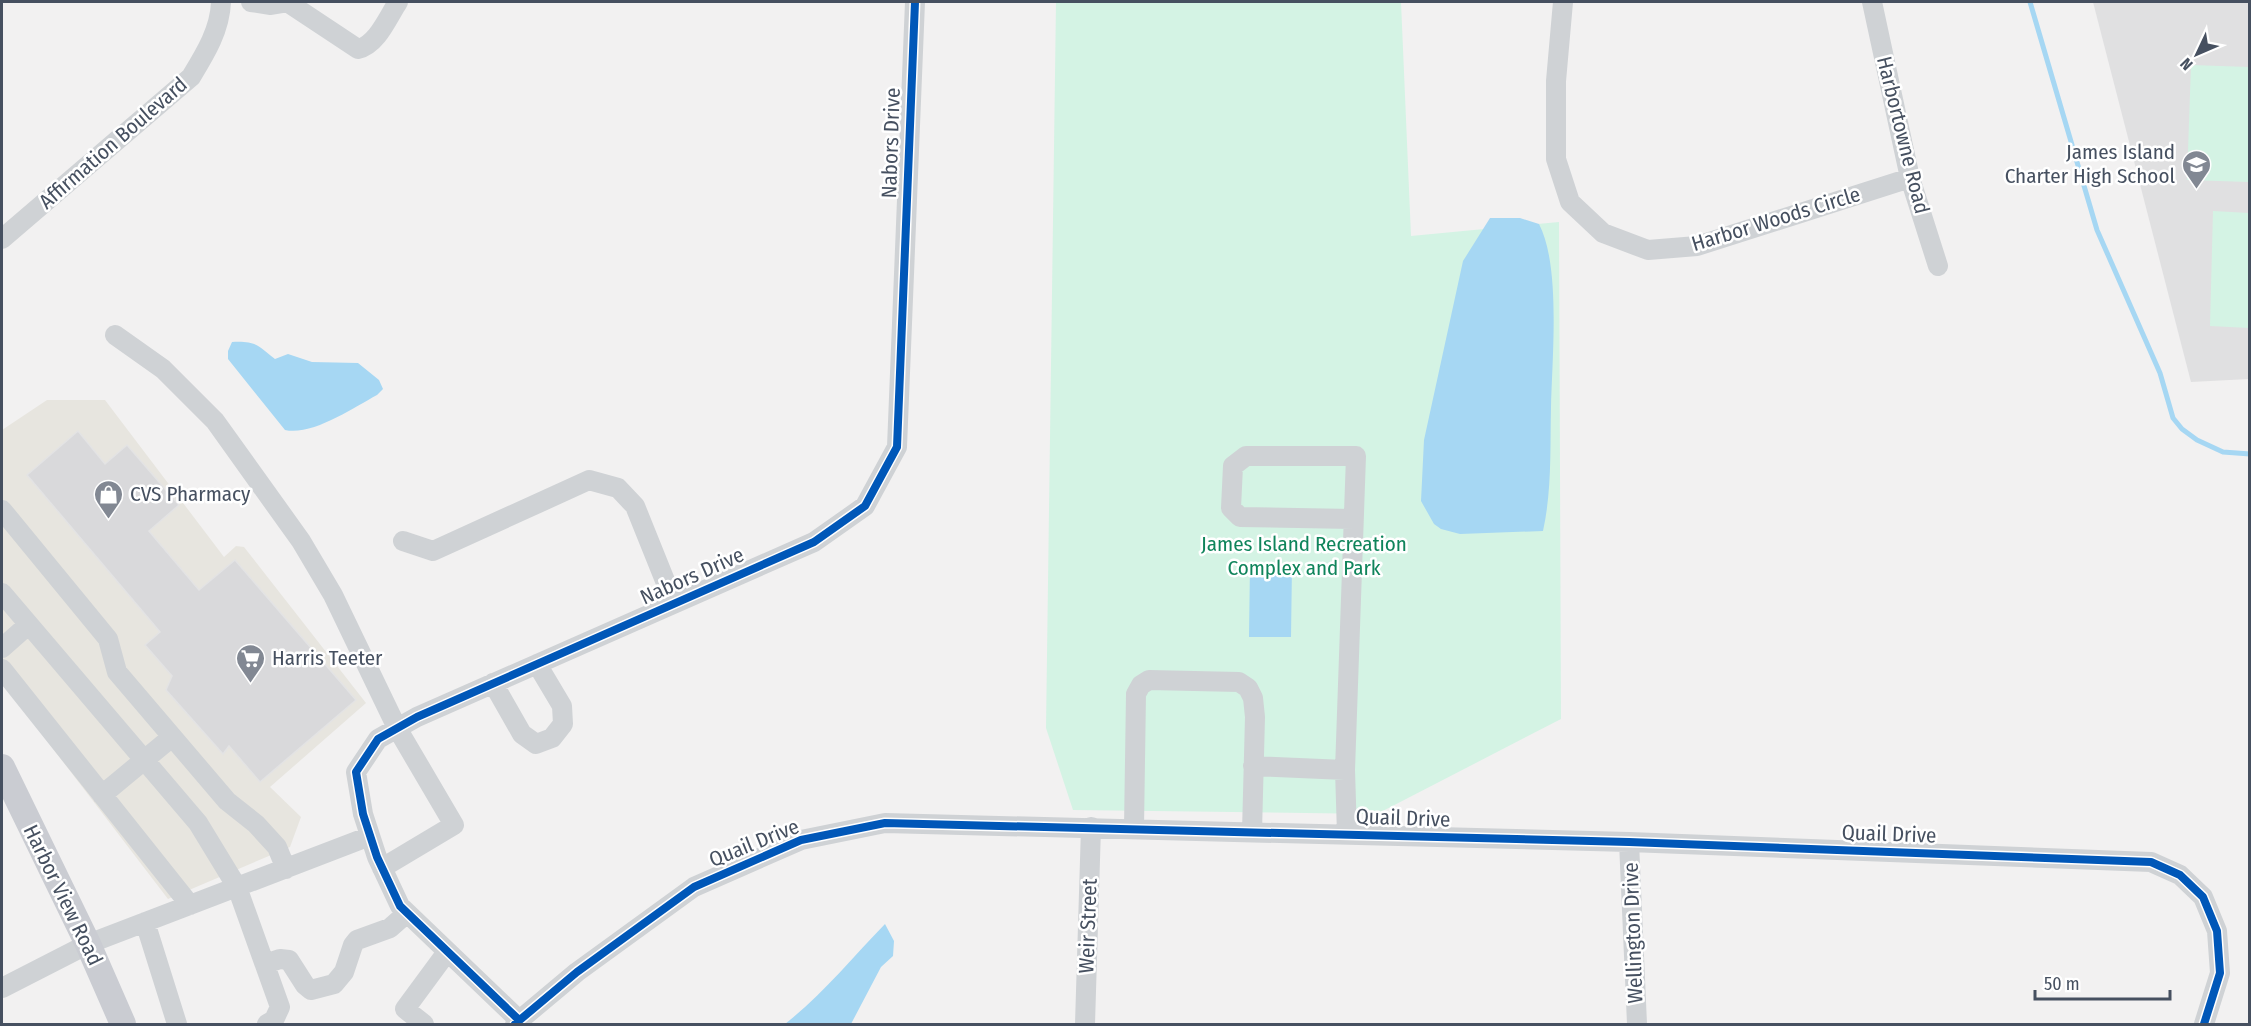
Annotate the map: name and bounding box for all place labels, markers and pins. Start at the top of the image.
place label: James Island Charter High School [2005,139,2175,189]
school or university icon: James Island Charter High School [2180,148,2212,190]
shop icon: CVS Pharmacy [93,478,125,520]
place label: CVS Pharmacy [130,481,251,507]
supermarket icon: Harris Teeter [235,642,267,684]
place label: Harris Teeter [272,645,383,671]

